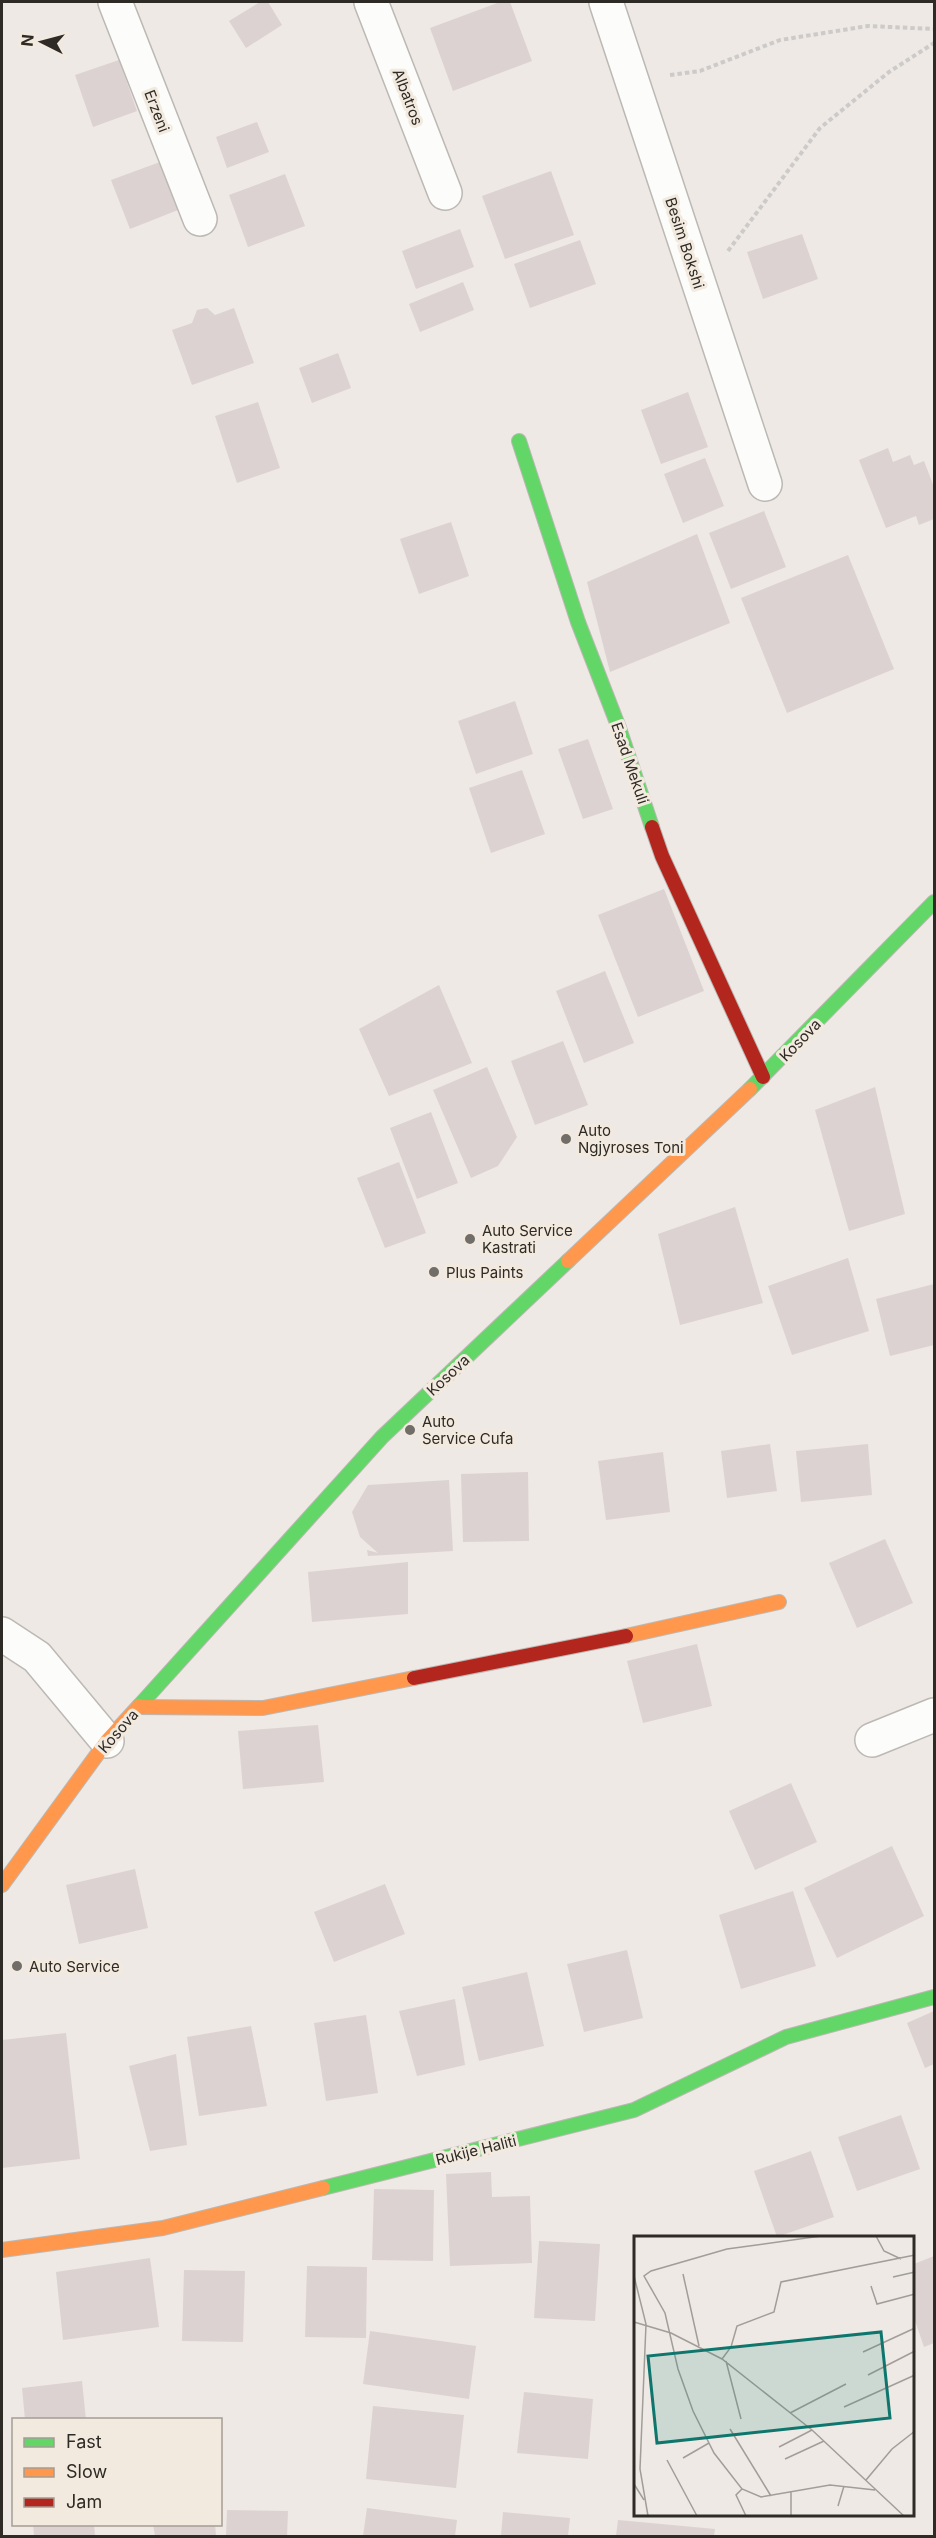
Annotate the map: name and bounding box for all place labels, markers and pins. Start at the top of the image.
place label: Auto Ngjyroses Toni [578,1121,684,1157]
marker: Auto Ngjyroses Toni [559,1132,573,1146]
place label: Auto Service Kastrati [482,1221,573,1257]
marker: Auto Service Kastrati [463,1232,477,1246]
place label: Plus Paints [446,1263,523,1282]
marker: Plus Paints [427,1265,441,1279]
place label: Auto Service Cufa [422,1412,513,1448]
marker: Auto Service Cufa [403,1423,417,1437]
place label: Auto Service [29,1957,120,1976]
marker: Auto Service [10,1959,24,1973]

